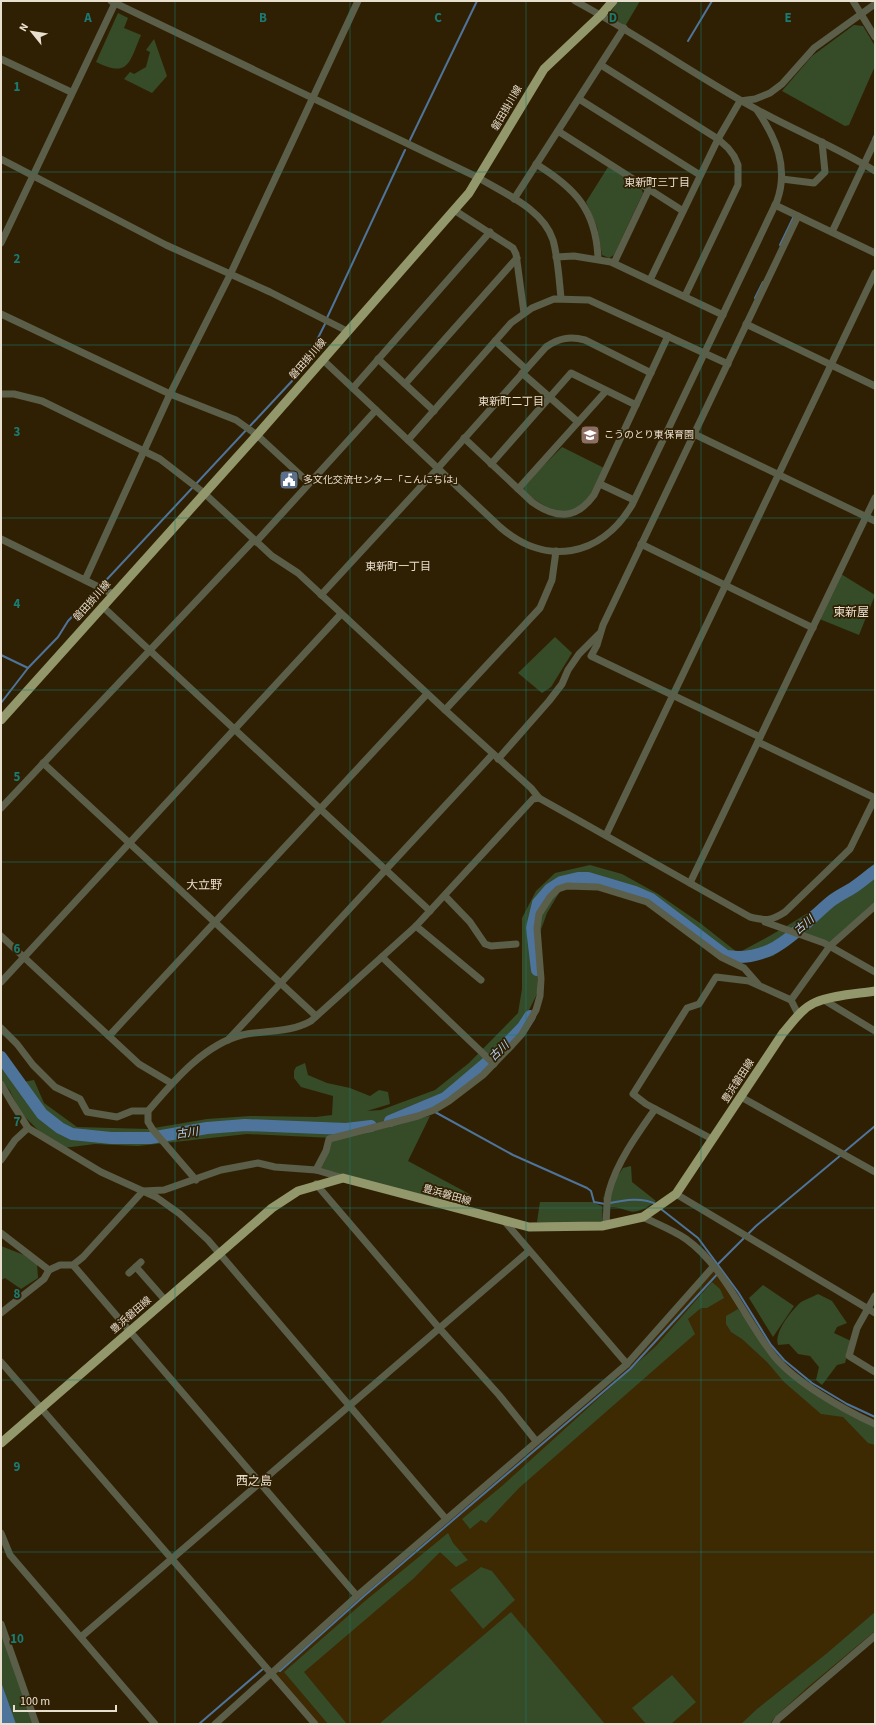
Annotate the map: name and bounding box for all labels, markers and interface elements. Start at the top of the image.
text: A [83,9,92,27]
text: B [259,9,267,27]
text: C [434,9,442,27]
text: D [609,9,617,27]
text: E [784,9,792,27]
north arrow [12,12,52,52]
text: N [15,20,32,34]
text: 1 [14,78,21,96]
street label: 磐田掛川線 [488,83,526,133]
district label: 東新町三丁目 [624,175,690,190]
text: 2 [14,250,21,268]
street label: 磐田掛川線 [286,336,330,382]
district label: 東新町二丁目 [478,394,544,409]
text: 3 [14,423,21,441]
school or university icon: こうのとり東保育園 [579,424,601,446]
place label: こうのとり東保育園 [604,428,694,442]
public building icon: 多文化交流センター「こんにちは」 [278,469,300,491]
place label: 多文化交流センター「こんにちは」 [303,473,463,487]
district label: 東新町一丁目 [365,559,431,574]
street label: 磐田掛川線 [70,578,114,624]
text: 4 [14,595,21,613]
district label: 東新屋 [833,604,869,621]
text: 5 [14,768,21,786]
district label: 大立野 [186,877,222,894]
water label: 古川 [791,911,818,938]
text: 6 [14,940,21,958]
water label: 古川 [486,1037,513,1064]
street label: 豊浜磐田線 [719,1056,757,1106]
text: 7 [14,1113,21,1131]
water label: 古川 [175,1124,200,1142]
street label: 豊浜磐田線 [421,1181,473,1209]
text: 8 [14,1285,21,1303]
street label: 豊浜磐田線 [108,1293,154,1337]
text: 9 [14,1458,21,1476]
district label: 西之島 [236,1473,272,1490]
text: 10 [10,1630,24,1648]
scale bar [14,1687,116,1713]
text: 100 m [20,1693,50,1710]

